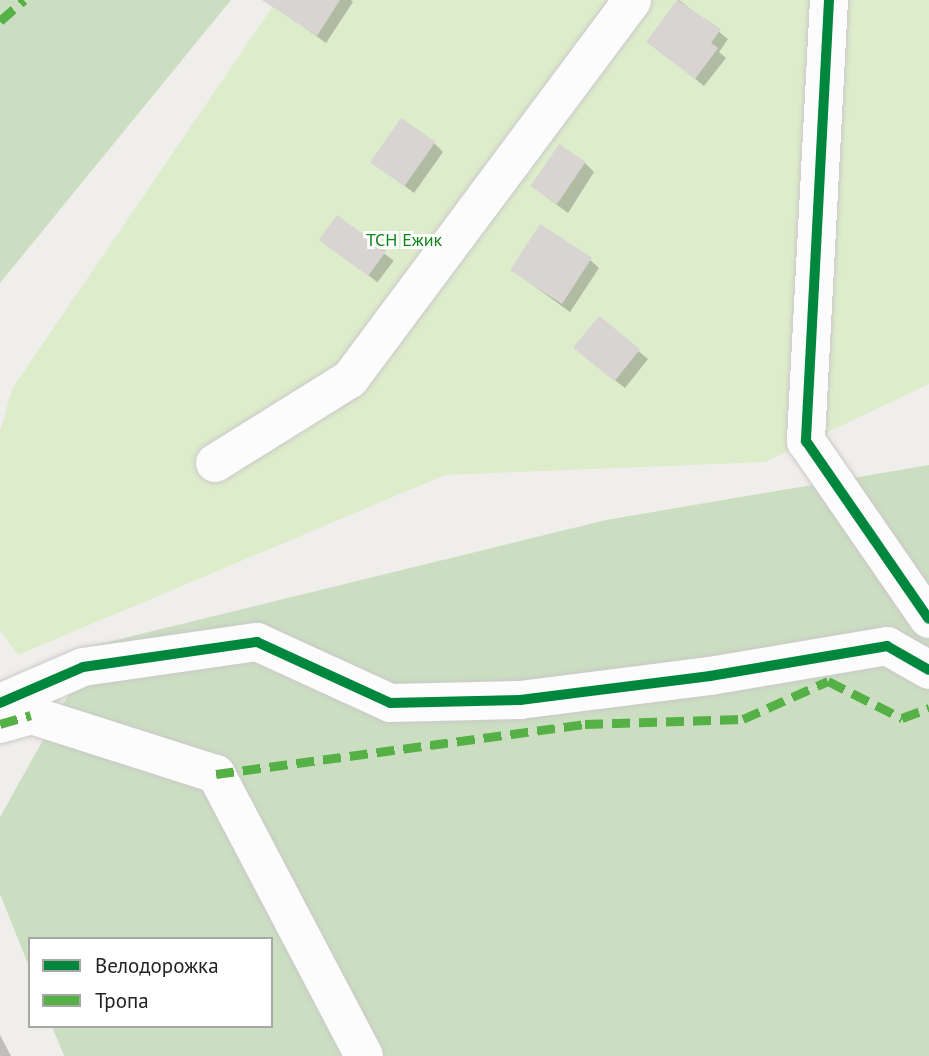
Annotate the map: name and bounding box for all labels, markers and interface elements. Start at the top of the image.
park label: ТСН Ежик [366,229,442,251]
legend [28,937,273,1028]
text: Велодорожка [95,952,219,979]
text: Тропа [95,987,149,1014]

